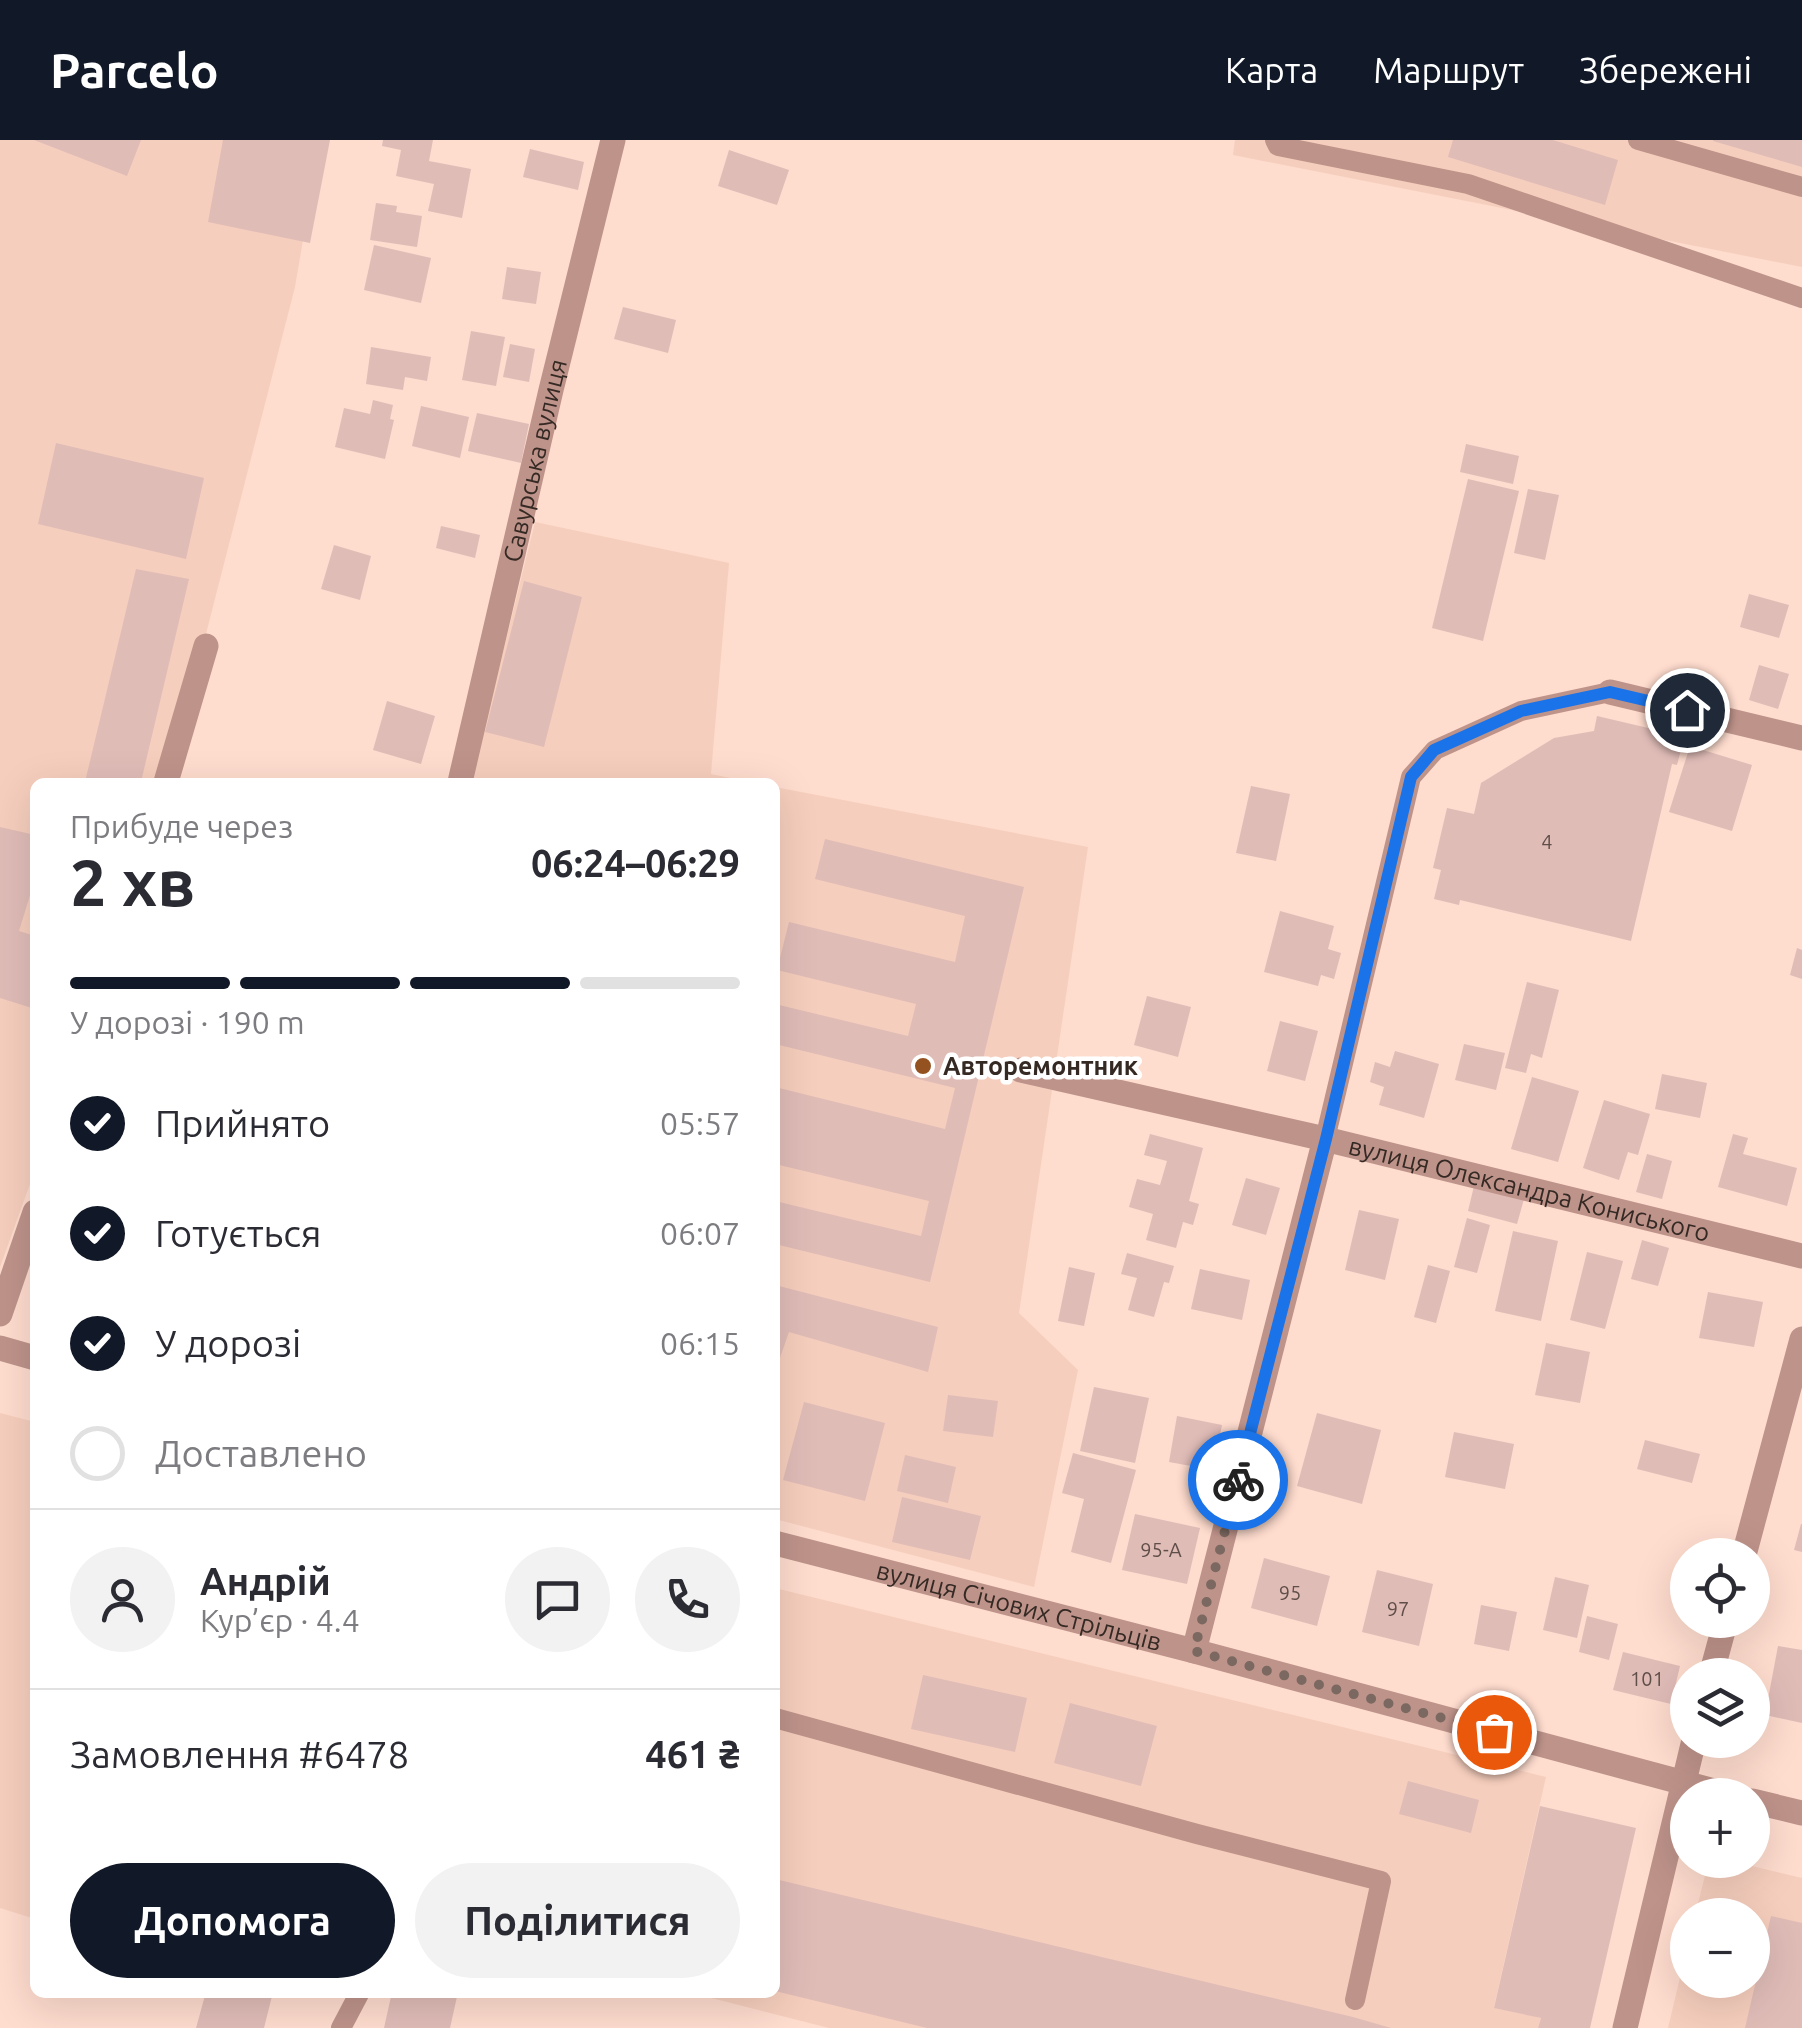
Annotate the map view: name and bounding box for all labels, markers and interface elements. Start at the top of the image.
text: Parcelo [50,43,219,97]
text: Карта [1225,50,1318,90]
text: Маршрут [1373,50,1524,90]
text: Збережені [1579,50,1752,90]
street label: Савурська вулиця [498,356,572,565]
pin [1645,668,1730,753]
icon: home [1660,683,1715,738]
text: Прибуде через [70,808,293,844]
house number: 4 [1541,830,1553,853]
text: 06:24–06:29 [531,842,740,884]
text: 2 хв [70,845,195,918]
text: У дорозі · 190 m [70,1004,305,1040]
place label: Авторемонтник [943,1052,1138,1080]
marker: Авторемонтник [912,1055,934,1077]
icon: check [70,1096,125,1151]
text: Прийнято [155,1102,330,1144]
text: 05:57 [660,1105,740,1141]
street label: вулиця Олександра Кониського [1346,1131,1713,1247]
icon: check [70,1206,125,1261]
text: Готується [155,1212,321,1254]
text: 06:07 [660,1215,740,1251]
icon: check [70,1316,125,1371]
text: У дорозі [155,1322,301,1364]
text: 06:15 [660,1325,740,1361]
courier [1188,1430,1288,1530]
text: Доставлено [155,1432,367,1474]
icon: bike [1211,1453,1266,1508]
house number: 95-А [1140,1538,1182,1561]
map controls [1670,1538,1770,1998]
button: locate [1670,1538,1770,1638]
button: person [70,1547,175,1652]
button: chat [505,1547,610,1652]
button: phone [635,1547,740,1652]
street label: вулиця Січових Стрільців [873,1556,1165,1656]
text: Андрій [200,1560,331,1602]
house number: 95 [1279,1581,1301,1604]
house number: 97 [1387,1597,1409,1620]
text: Кур’єр · 4.4 [200,1602,360,1638]
button: layers [1670,1658,1770,1758]
house number: 101 [1630,1667,1664,1690]
pin [1452,1690,1537,1775]
icon: bag [1467,1705,1522,1760]
text: Замовлення #6478 [70,1733,409,1775]
text: 461 ₴ [645,1733,740,1775]
button: + [1670,1778,1770,1878]
button: Допомога [70,1863,395,1978]
button: Поділитися [415,1863,740,1978]
button: − [1670,1898,1770,1998]

